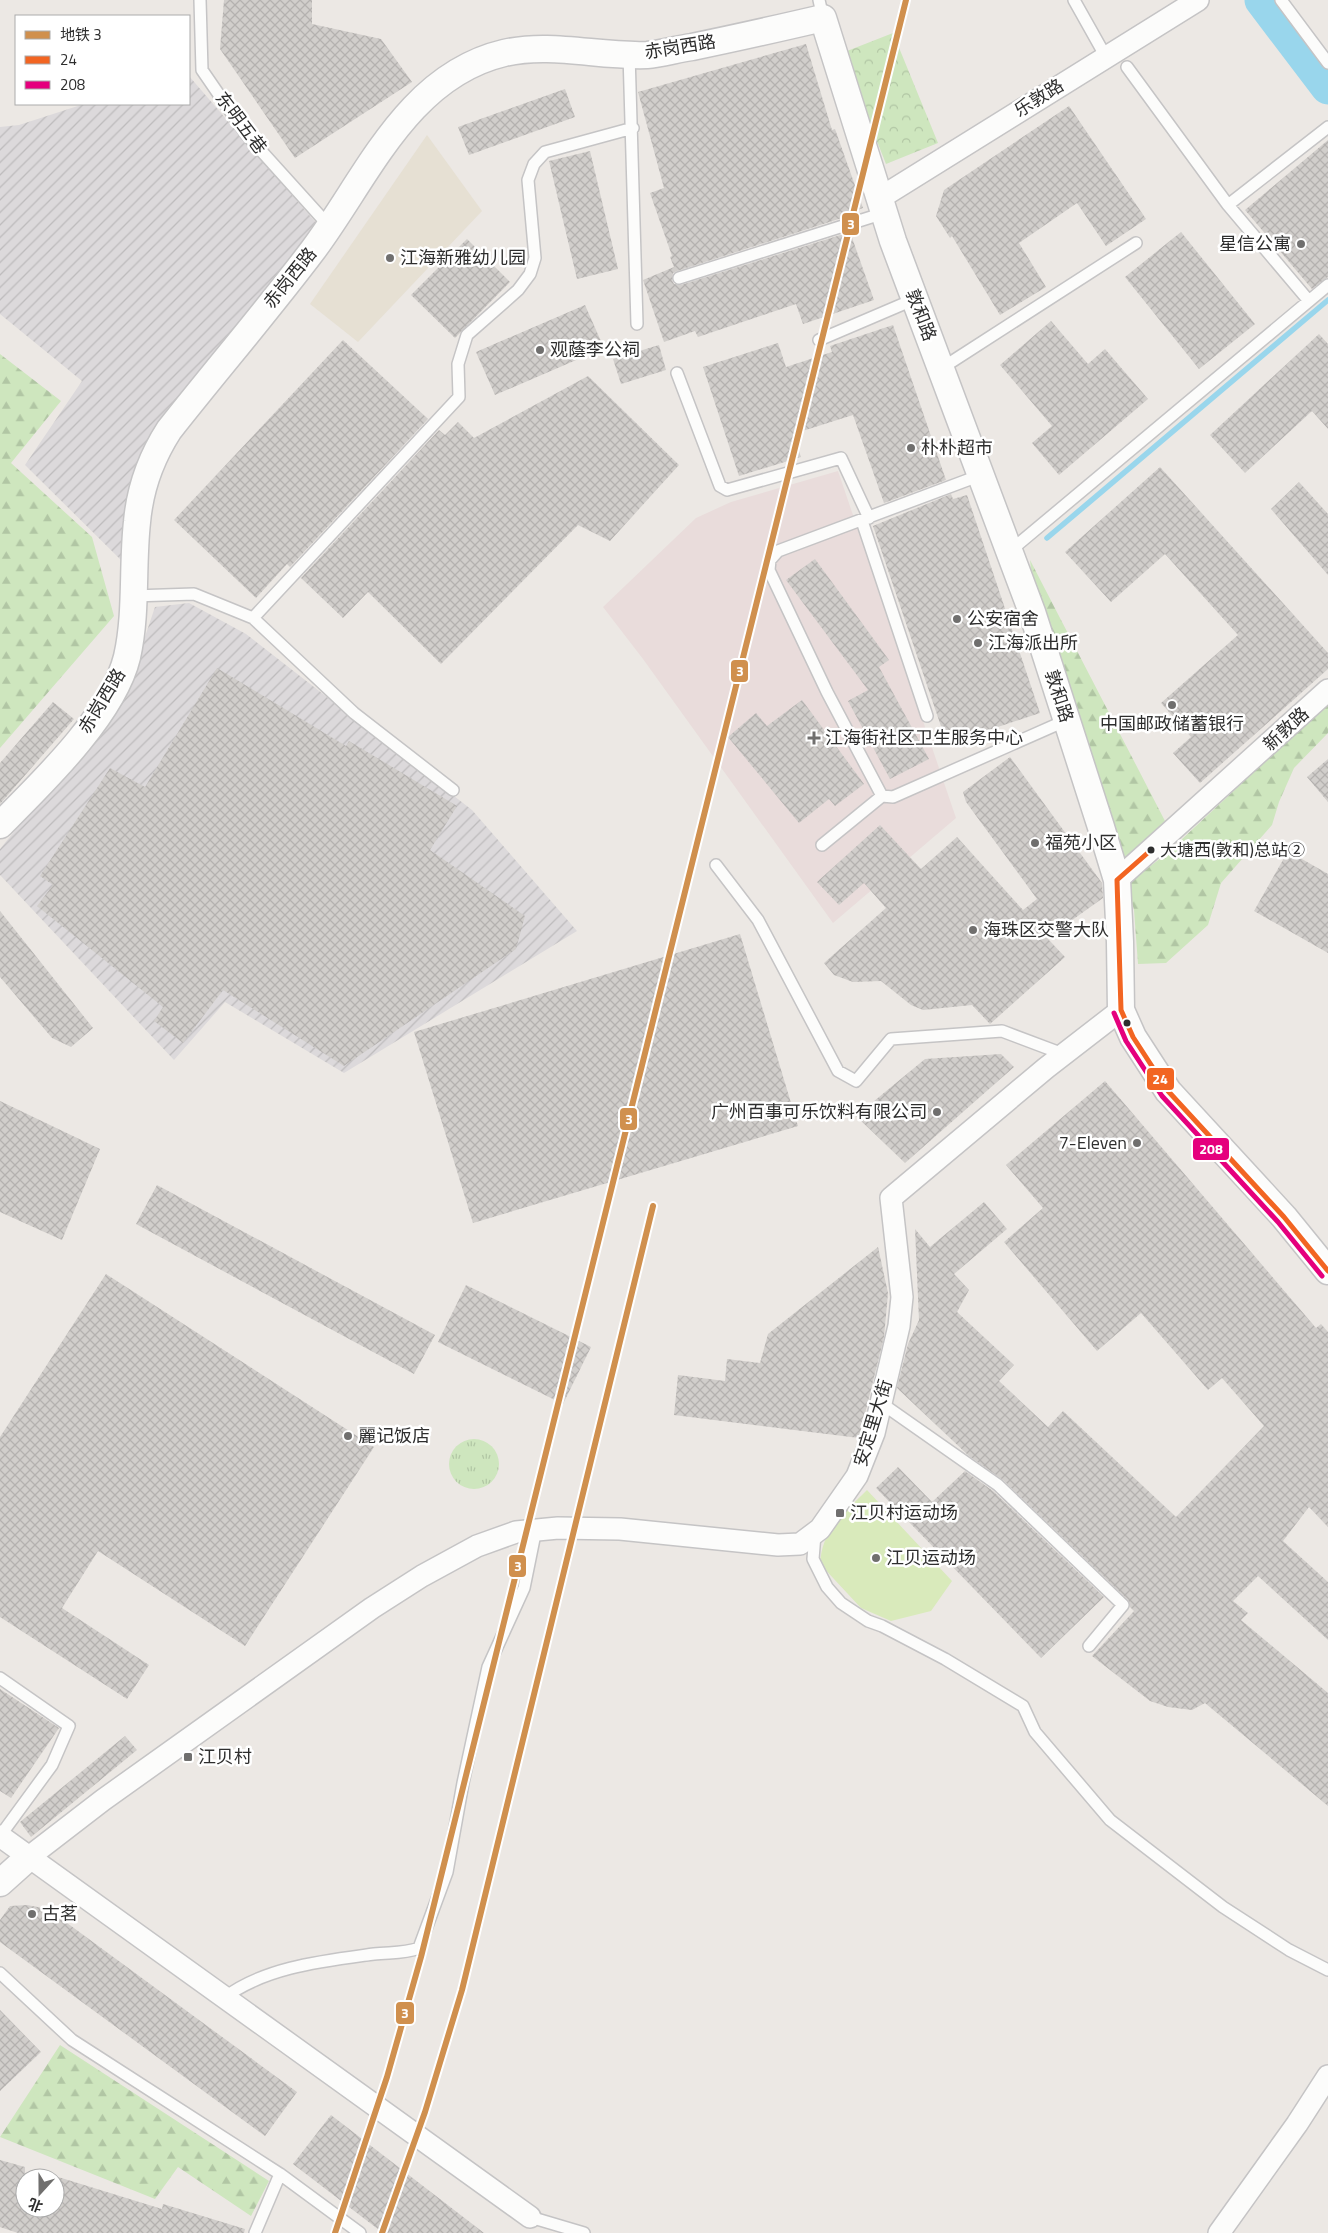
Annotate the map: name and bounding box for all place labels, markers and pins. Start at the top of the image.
place label: 星信公寓 [1219,230,1291,257]
marker: 星信公寓 [1295,238,1307,250]
place label: 江海新雅幼儿园 [400,244,526,271]
marker: 江海新雅幼儿园 [384,252,396,264]
place label: 观蔭李公祠 [550,336,640,363]
marker: 观蔭李公祠 [534,344,546,356]
place label: 朴朴超市 [921,434,993,461]
marker: 朴朴超市 [905,442,917,454]
place label: 公安宿舍 [967,605,1039,632]
marker: 公安宿舍 [951,613,963,625]
place label: 江海派出所 [988,629,1078,656]
marker: 江海派出所 [972,637,984,649]
marker: 中国邮政储蓄银行 [1166,699,1178,711]
place label: 中国邮政储蓄银行 [1100,710,1244,737]
place label: 江海街社区卫生服务中心 [825,724,1023,751]
marker: 江海街社区卫生服务中心 [807,731,821,745]
place label: 福苑小区 [1045,829,1117,856]
marker: 福苑小区 [1029,837,1041,849]
place label: 大塘西(敦和)总站② [1160,837,1305,863]
marker: 大塘西(敦和)总站② [1146,845,1156,855]
place label: 海珠区交警大队 [983,916,1109,943]
marker: 海珠区交警大队 [967,924,979,936]
unlabelled marker [1122,1018,1132,1028]
place label: 广州百事可乐饮料有限公司 [711,1098,927,1125]
marker: 广州百事可乐饮料有限公司 [931,1106,943,1118]
place label: 7-Eleven [1059,1129,1127,1156]
marker: 7-Eleven [1131,1137,1143,1149]
place label: 麗记饭店 [358,1422,430,1449]
marker: 麗记饭店 [342,1430,354,1442]
place label: 江贝村运动场 [850,1499,958,1526]
marker: 江贝村运动场 [834,1507,846,1519]
place label: 江贝运动场 [886,1544,976,1571]
marker: 江贝运动场 [870,1552,882,1564]
place label: 江贝村 [198,1743,252,1770]
marker: 江贝村 [182,1751,194,1763]
place label: 古茗 [42,1900,78,1927]
marker: 古茗 [26,1908,38,1920]

